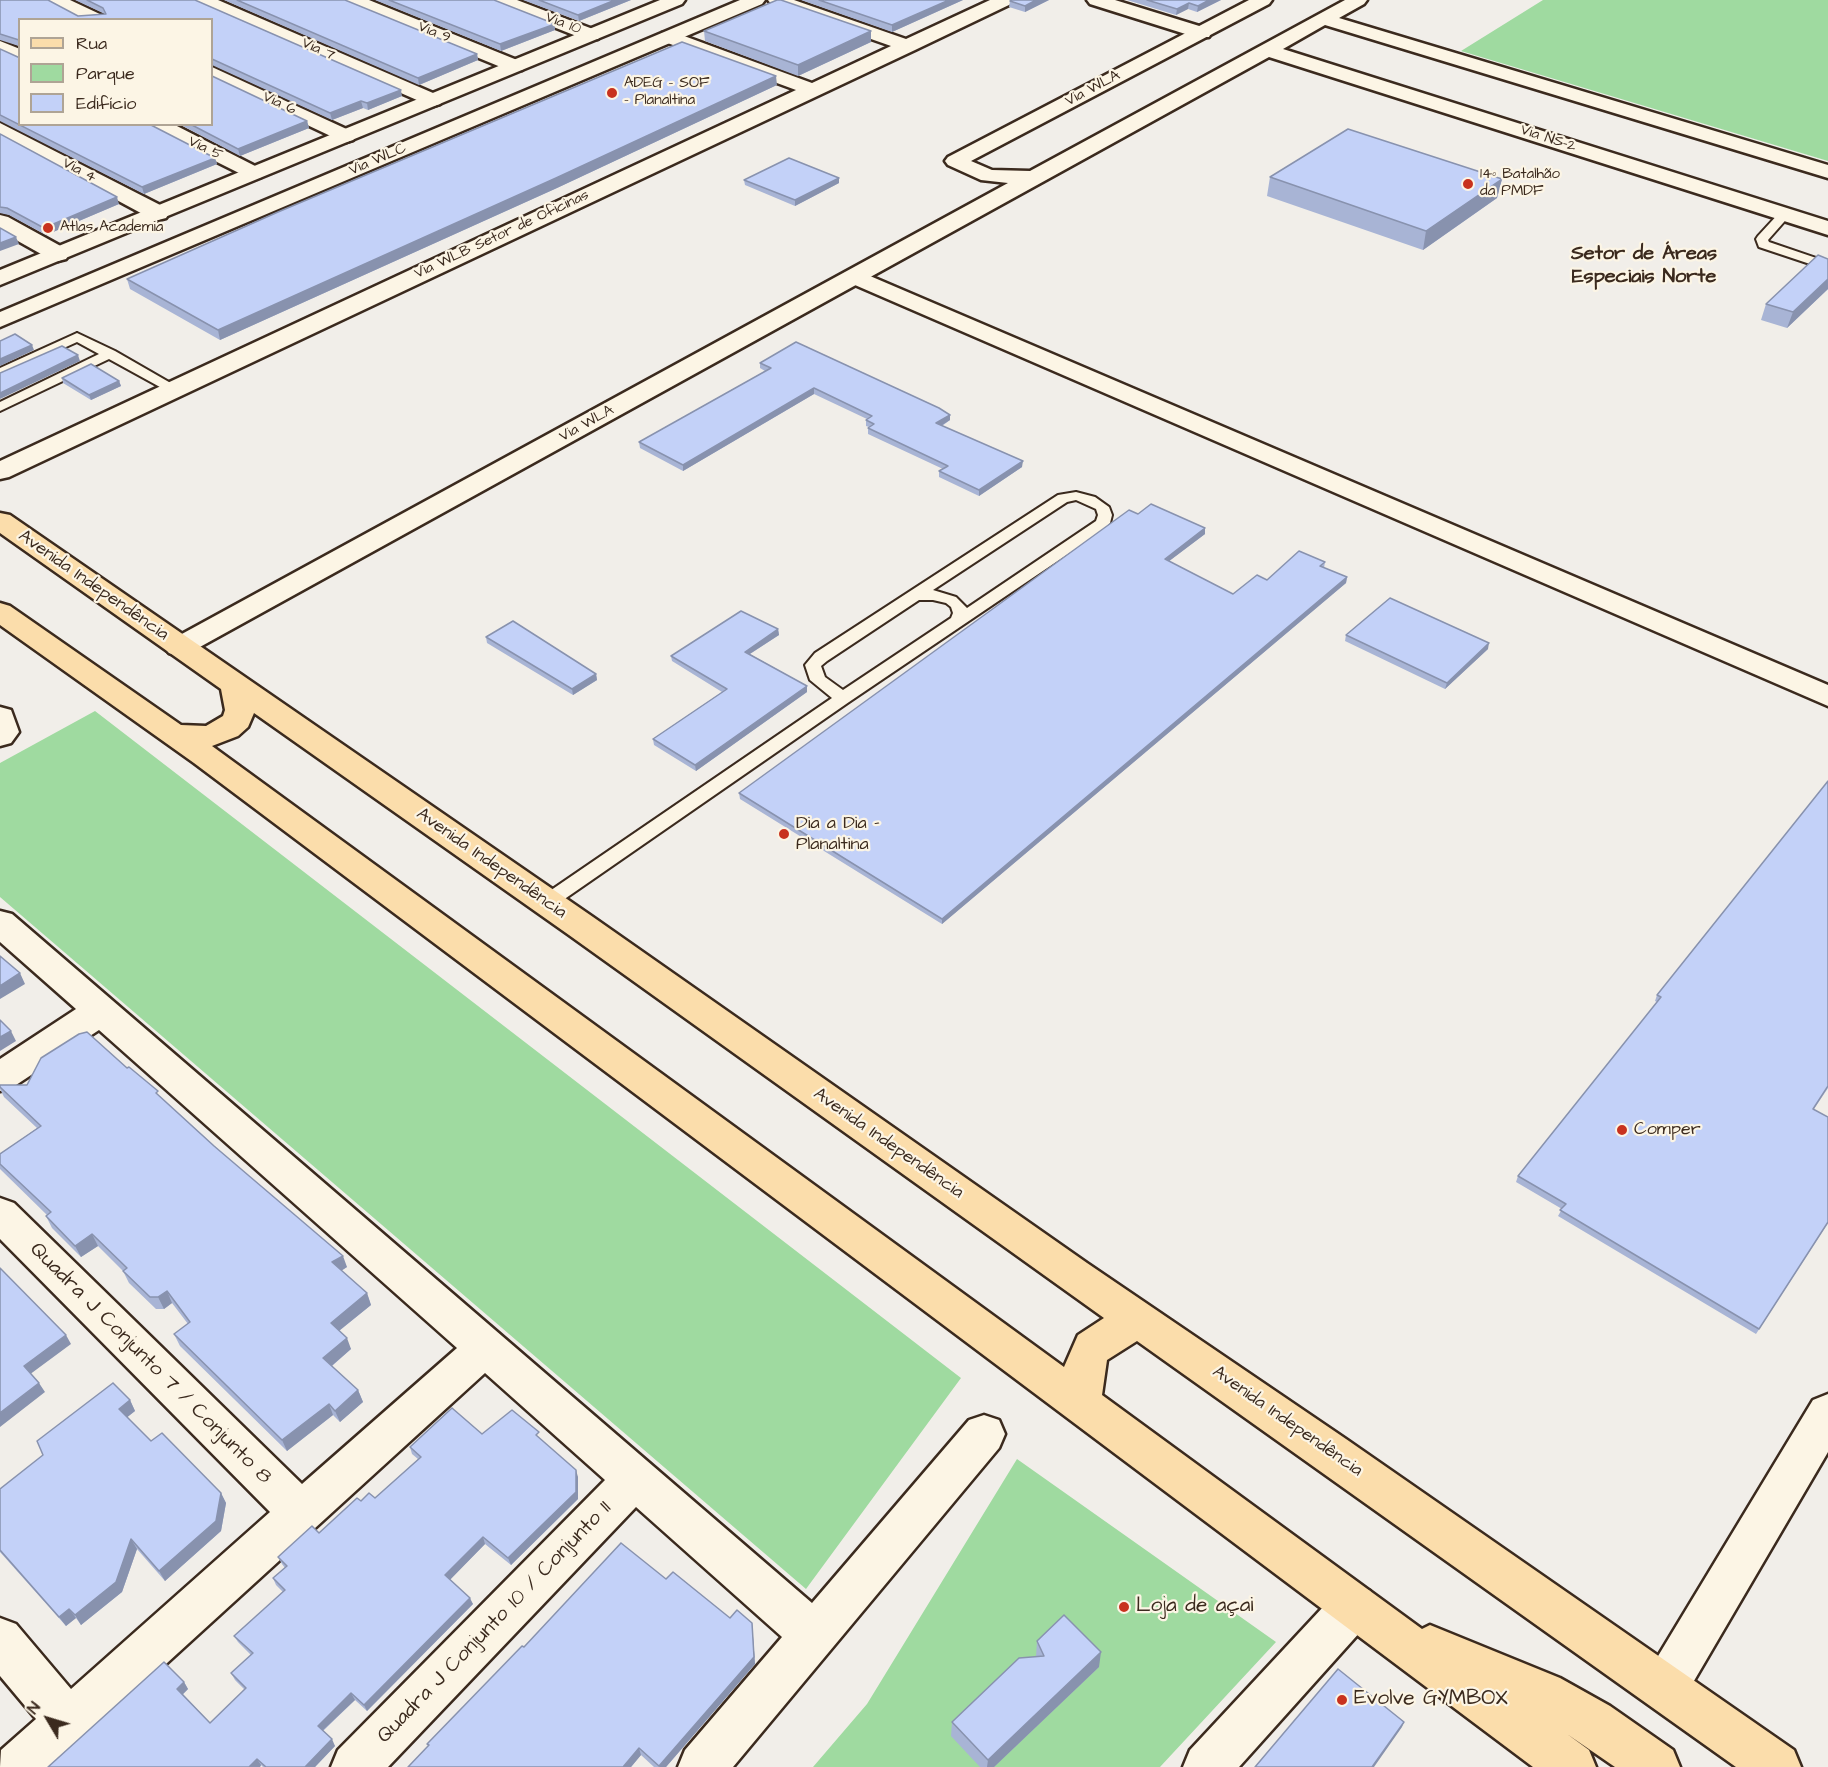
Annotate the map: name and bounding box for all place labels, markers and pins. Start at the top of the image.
place label: ADEG - SOF - Planaltina [624,75,709,110]
marker: ADEG - SOF - Planaltina [605,86,619,100]
place label: 14º Batalhão da PMDF [1480,166,1560,201]
marker: 14º Batalhão da PMDF [1461,177,1475,191]
place label: Atlas Academia [60,219,163,237]
marker: Atlas Academia [41,221,55,235]
place label: Dia a Dia - Planaltina [796,813,879,856]
marker: Dia a Dia - Planaltina [777,827,791,841]
place label: Comper [1634,1119,1701,1141]
marker: Comper [1615,1123,1629,1137]
place label: Loja de açai [1136,1594,1254,1620]
marker: Loja de açai [1117,1600,1131,1614]
place label: Evolve GYMBOX [1354,1687,1508,1713]
marker: Evolve GYMBOX [1335,1693,1349,1707]

